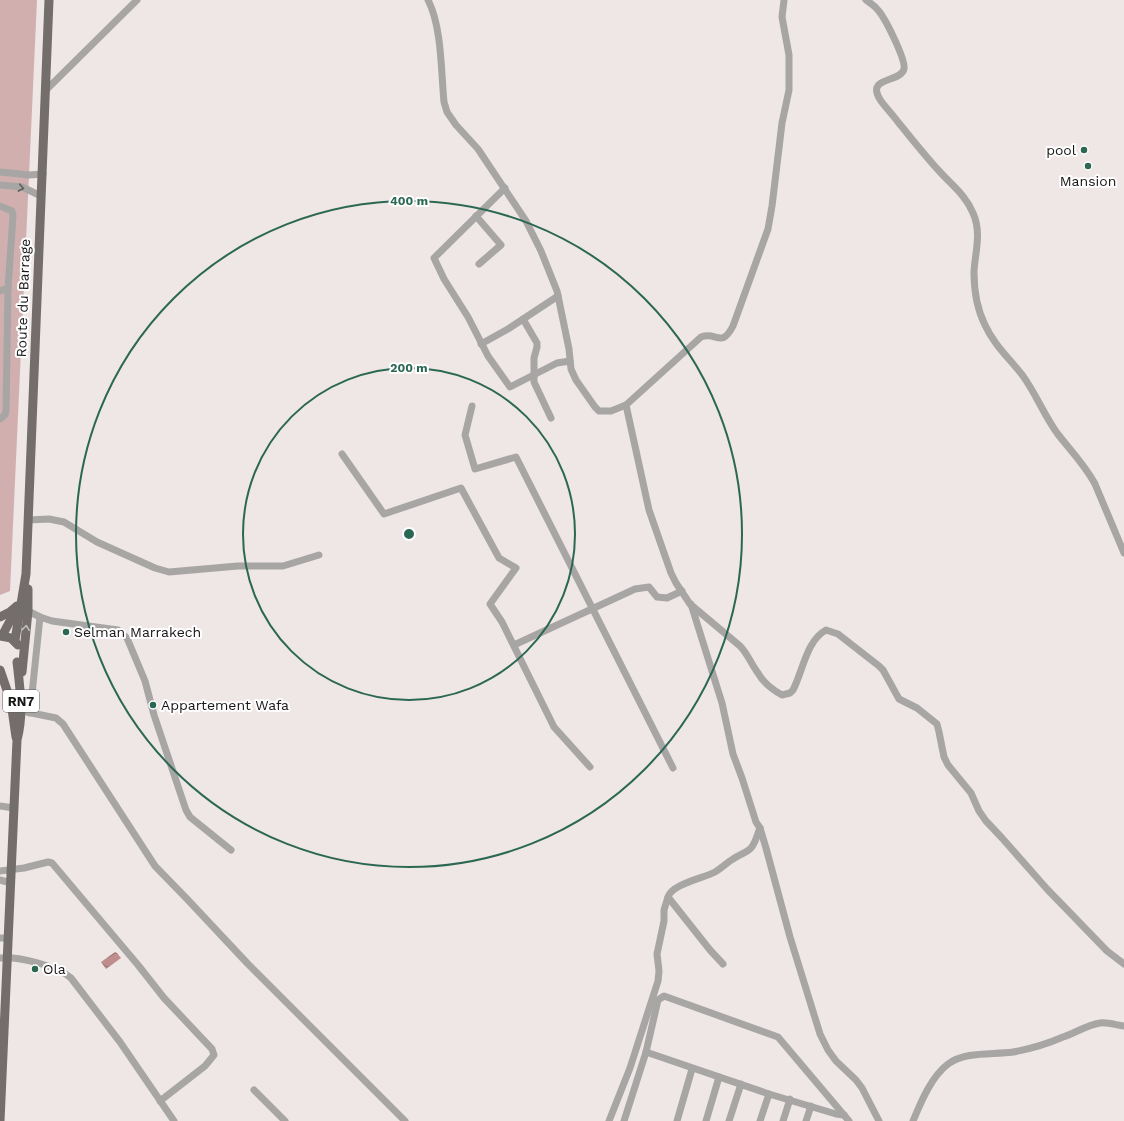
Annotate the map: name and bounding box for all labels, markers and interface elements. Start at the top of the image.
place label: pool [1046,142,1077,158]
marker: pool [1079,145,1089,155]
marker: Mansion [1083,161,1093,171]
place label: Mansion [1060,173,1116,189]
one-way arrow [18,183,25,191]
text: 400 m [390,194,428,208]
street label: Route du Barrage [13,238,33,358]
text: 200 m [390,361,428,375]
centre of rings [402,527,416,541]
place label: Selman Marrakech [74,624,201,640]
one-way arrow [22,625,31,631]
marker: Selman Marrakech [61,627,71,637]
road number: RN7 [3,690,39,712]
place label: Appartement Wafa [161,697,289,713]
marker: Appartement Wafa [148,700,158,710]
place label: Ola [43,961,66,977]
marker: Ola [30,964,40,974]

